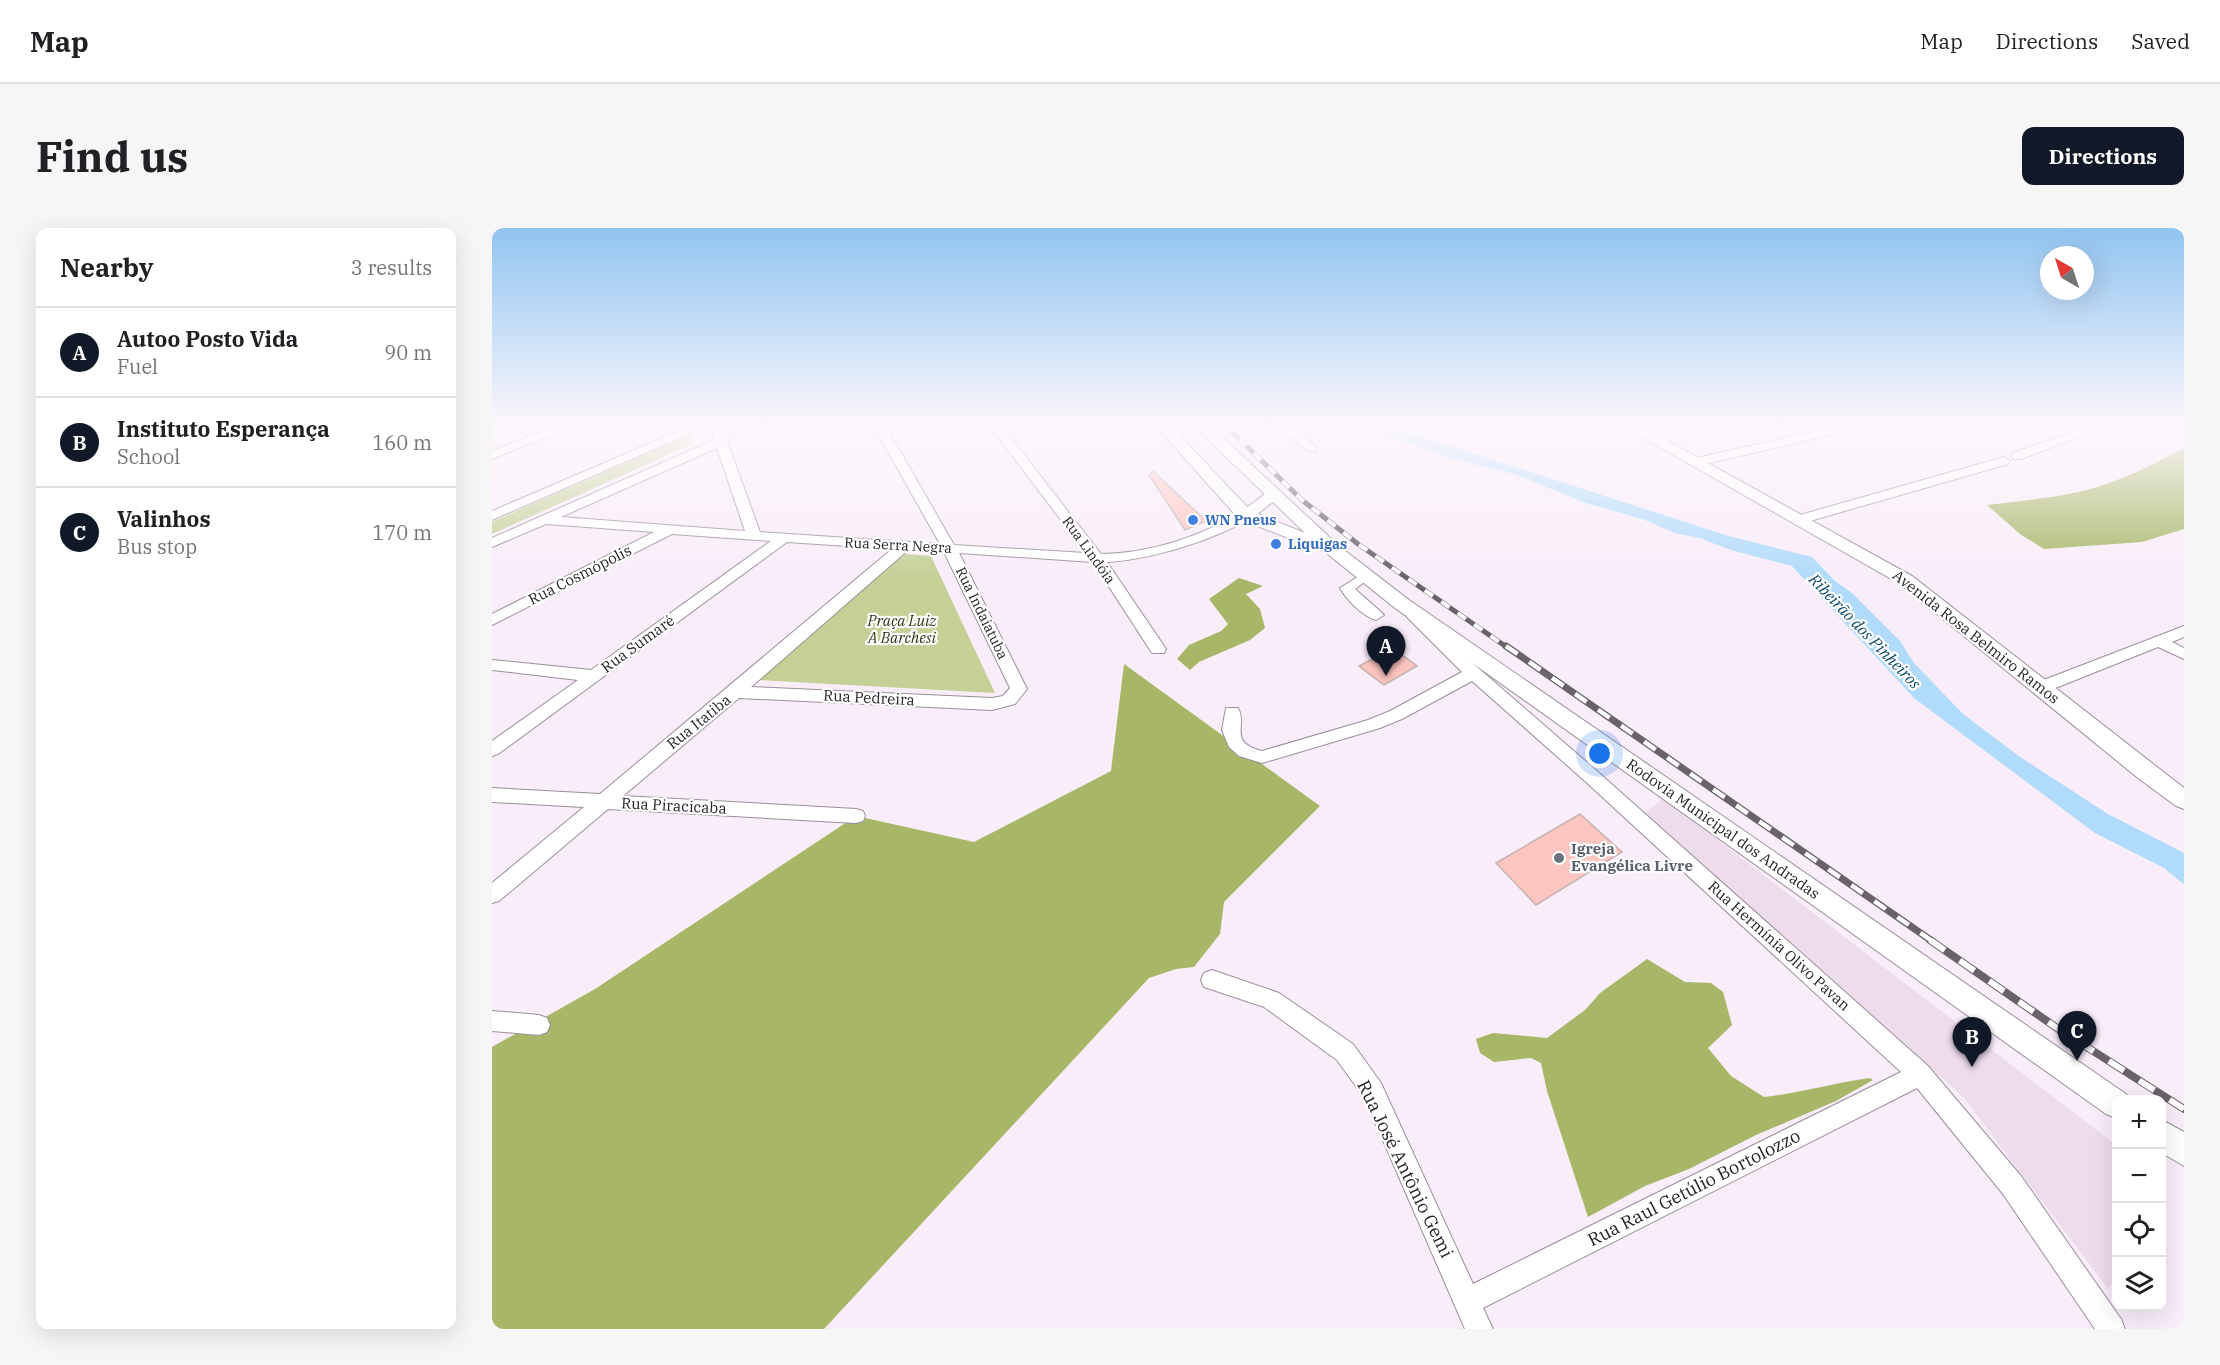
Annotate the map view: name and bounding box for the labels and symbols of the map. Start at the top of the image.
north arrow [2040,246,2094,300]
place label: WN Pneus [1205,511,1276,529]
street label: Rua Lindóia [1058,513,1120,588]
marker: WN Pneus [1186,513,1200,527]
street label: Rua Serra Negra [844,533,953,557]
place label: Liquigas [1288,535,1347,553]
marker: Liquigas [1269,537,1283,551]
street label: Rua Cosmópolis [525,540,635,609]
street label: Rua Indaiatuba [952,564,1012,662]
street label: Avenida Rosa Belmiro Ramos [1889,565,2064,708]
water label: Ribeirão dos Pinheiros [1804,569,1925,693]
street label: Rua Sumaré [597,611,678,677]
park label: Praça Luiz A Barchesi [867,611,937,647]
pin: A [1366,626,1406,676]
street label: Rua Pedreira [823,686,915,709]
street label: Rua Itatiba [663,690,735,753]
your location [1585,739,1614,768]
street label: Rodovia Municipal dos Andradas [1623,754,1824,903]
street label: Rua Piracicaba [621,793,727,818]
place label: Igreja Evangélica Livre [1571,839,1693,875]
marker: Igreja Evangélica Livre [1552,851,1566,865]
street label: Rua Hermínia Olivo Pavan [1704,877,1855,1015]
pin: C [2058,1012,2096,1061]
pin: B [1952,1018,1992,1067]
street label: Rua José Antônio Gemi [1352,1076,1459,1262]
street label: Rua Raul Getúlio Bortolozzo [1584,1124,1804,1251]

